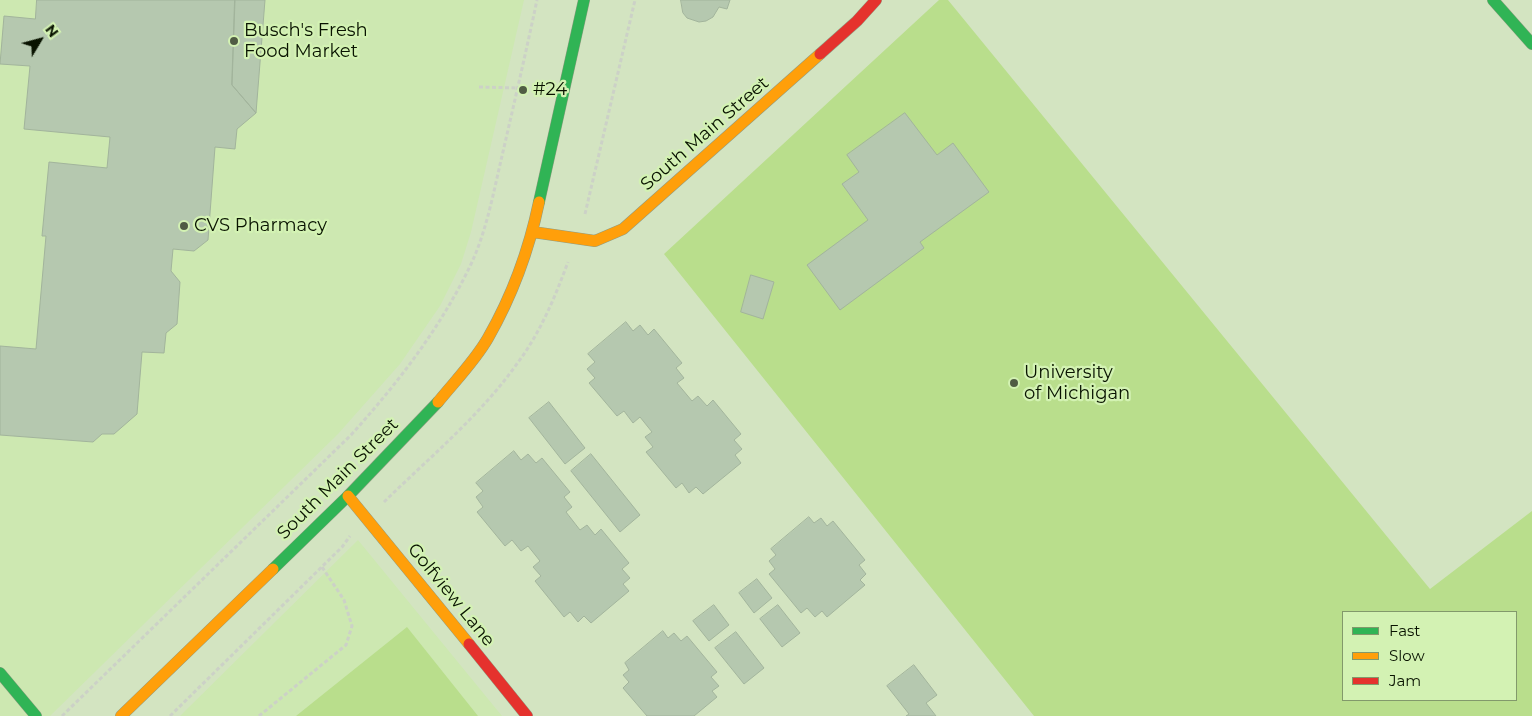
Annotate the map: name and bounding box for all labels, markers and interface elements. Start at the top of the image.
north arrow [15,15,65,65]
place label: Busch's Fresh Food Market [244,20,368,62]
text: N [41,21,63,41]
marker: Busch's Fresh Food Market [228,35,240,47]
street label: South Main Street [637,73,773,195]
place label: #24 [533,79,567,101]
marker: #24 [517,84,529,96]
place label: CVS Pharmacy [194,215,327,237]
marker: CVS Pharmacy [178,220,190,232]
place label: University of Michigan [1024,362,1130,404]
marker: University of Michigan [1008,377,1020,389]
street label: South Main Street [273,414,403,544]
street label: Golfview Lane [403,539,499,651]
legend [1342,611,1517,701]
text: Fast [1389,621,1420,640]
text: Slow [1389,646,1425,665]
text: Jam [1389,671,1421,690]

